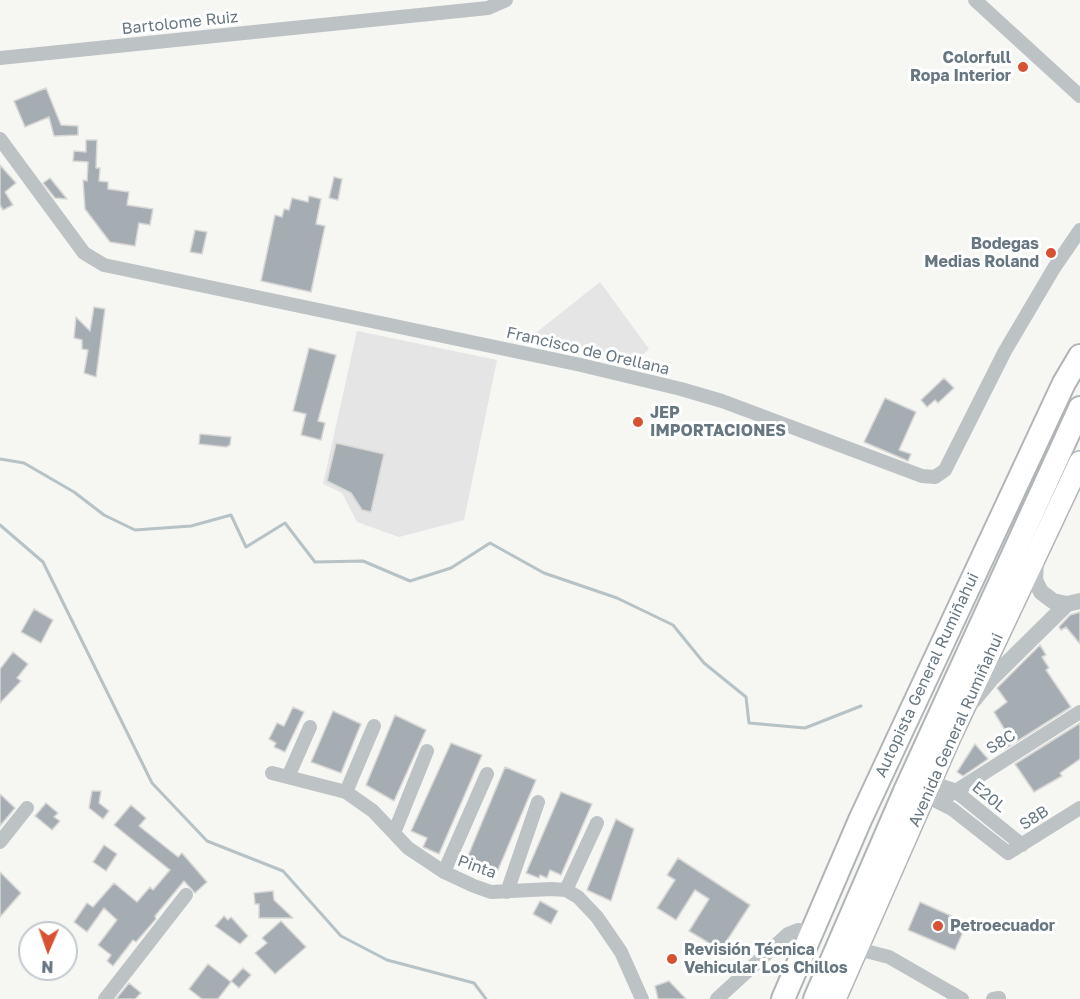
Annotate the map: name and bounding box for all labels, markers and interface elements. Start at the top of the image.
street label: Bartolome Ruiz [121,7,239,39]
place label: Colorfull Ropa Interior [910,48,1011,86]
marker: Colorfull Ropa Interior [1016,60,1030,74]
place label: Bodegas Medias Roland [924,234,1039,272]
marker: Bodegas Medias Roland [1044,246,1058,260]
street label: Francisco de Orellana [505,323,671,379]
place label: JEP IMPORTACIONES [650,403,786,441]
marker: JEP IMPORTACIONES [631,415,645,429]
street label: Autopista General Rumiñahui [871,570,983,780]
street label: Avenida General Rumiñahui [905,630,1007,830]
street label: S8C [983,726,1019,758]
street label: E20L [968,778,1010,816]
street label: S8B [1016,802,1052,834]
street label: Pinta [455,851,499,883]
place label: Petroecuador [950,916,1055,936]
marker: Petroecuador [931,919,945,933]
north arrow [18,921,78,981]
place label: Revisión Técnica Vehicular Los Chillos [684,940,848,978]
marker: Revisión Técnica Vehicular Los Chillos [665,952,679,966]
text: N [41,957,54,977]

